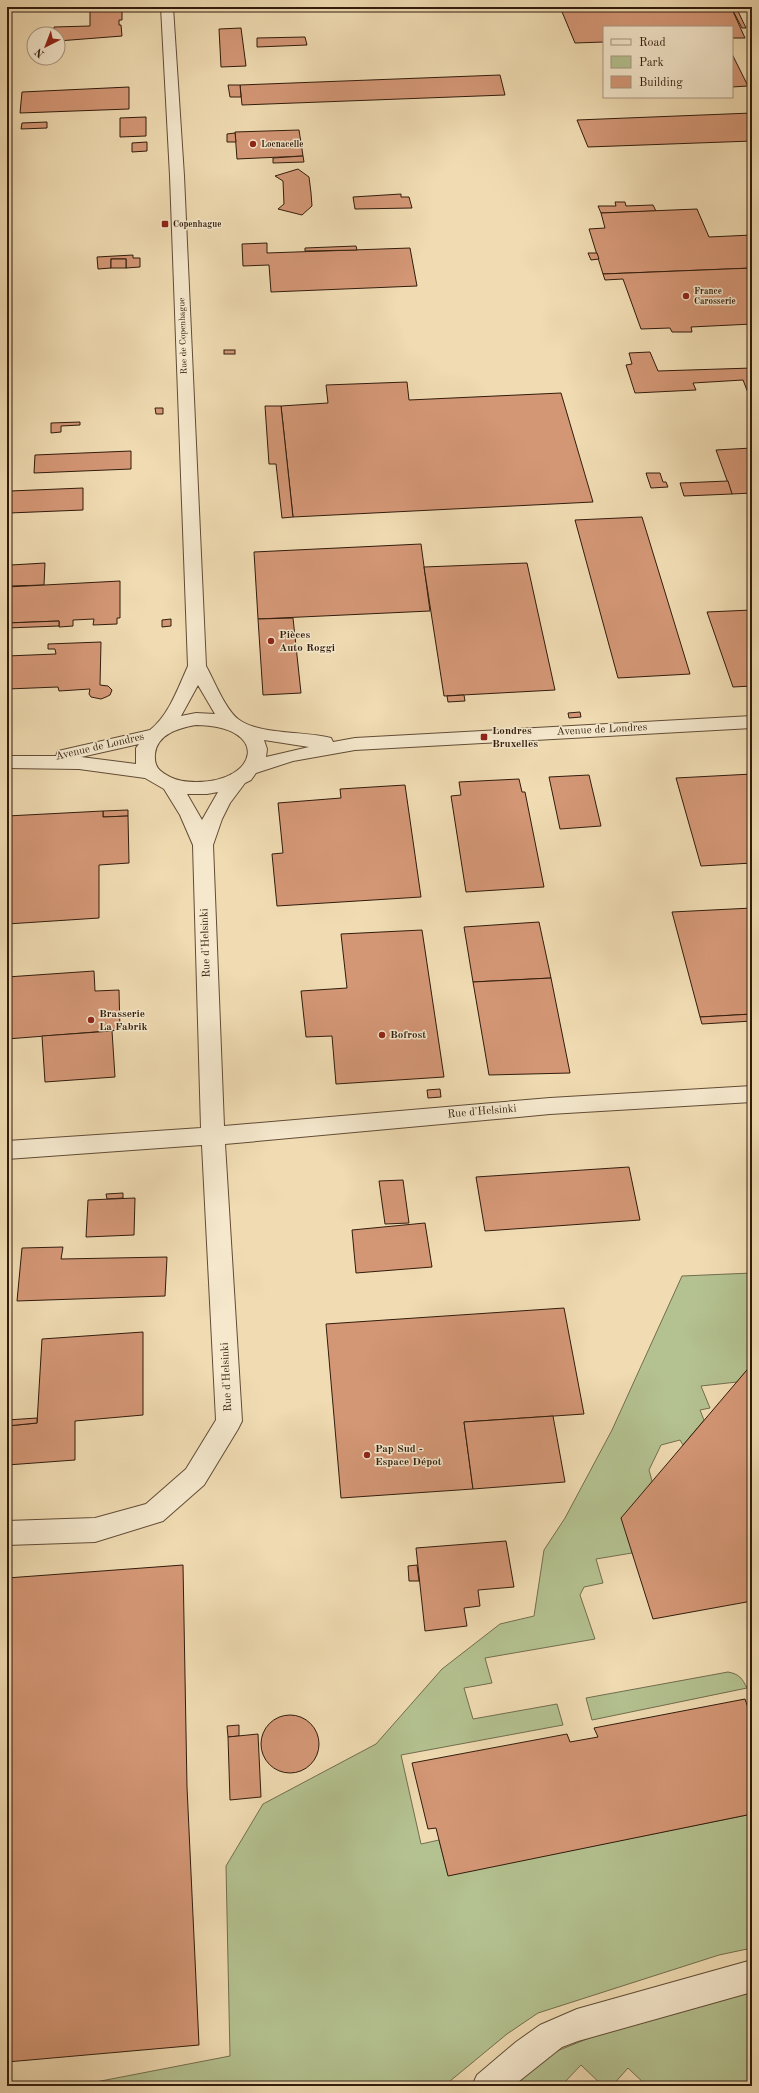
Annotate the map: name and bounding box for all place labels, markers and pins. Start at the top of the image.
marker: Locnacelle [248,139,258,149]
place label: Locnacelle [261,140,304,149]
marker: Copenhague [160,219,170,229]
place label: Copenhague [173,220,221,229]
place label: France Carosserie [694,287,736,306]
marker: France Carosserie [681,291,691,301]
place label: Pièces Auto Roggi [279,630,335,654]
marker: Pièces Auto Roggi [266,636,276,646]
place label: Londres Bruxelles [492,726,538,750]
marker: Londres Bruxelles [479,732,489,742]
place label: Brasserie La Fabrik [99,1009,148,1033]
marker: Brasserie La Fabrik [86,1015,96,1025]
marker: Bofrost [377,1030,387,1040]
place label: Bofrost [390,1030,426,1041]
place label: Pap Sud - Espace Dépot [375,1444,442,1468]
marker: Pap Sud - Espace Dépot [362,1450,372,1460]

